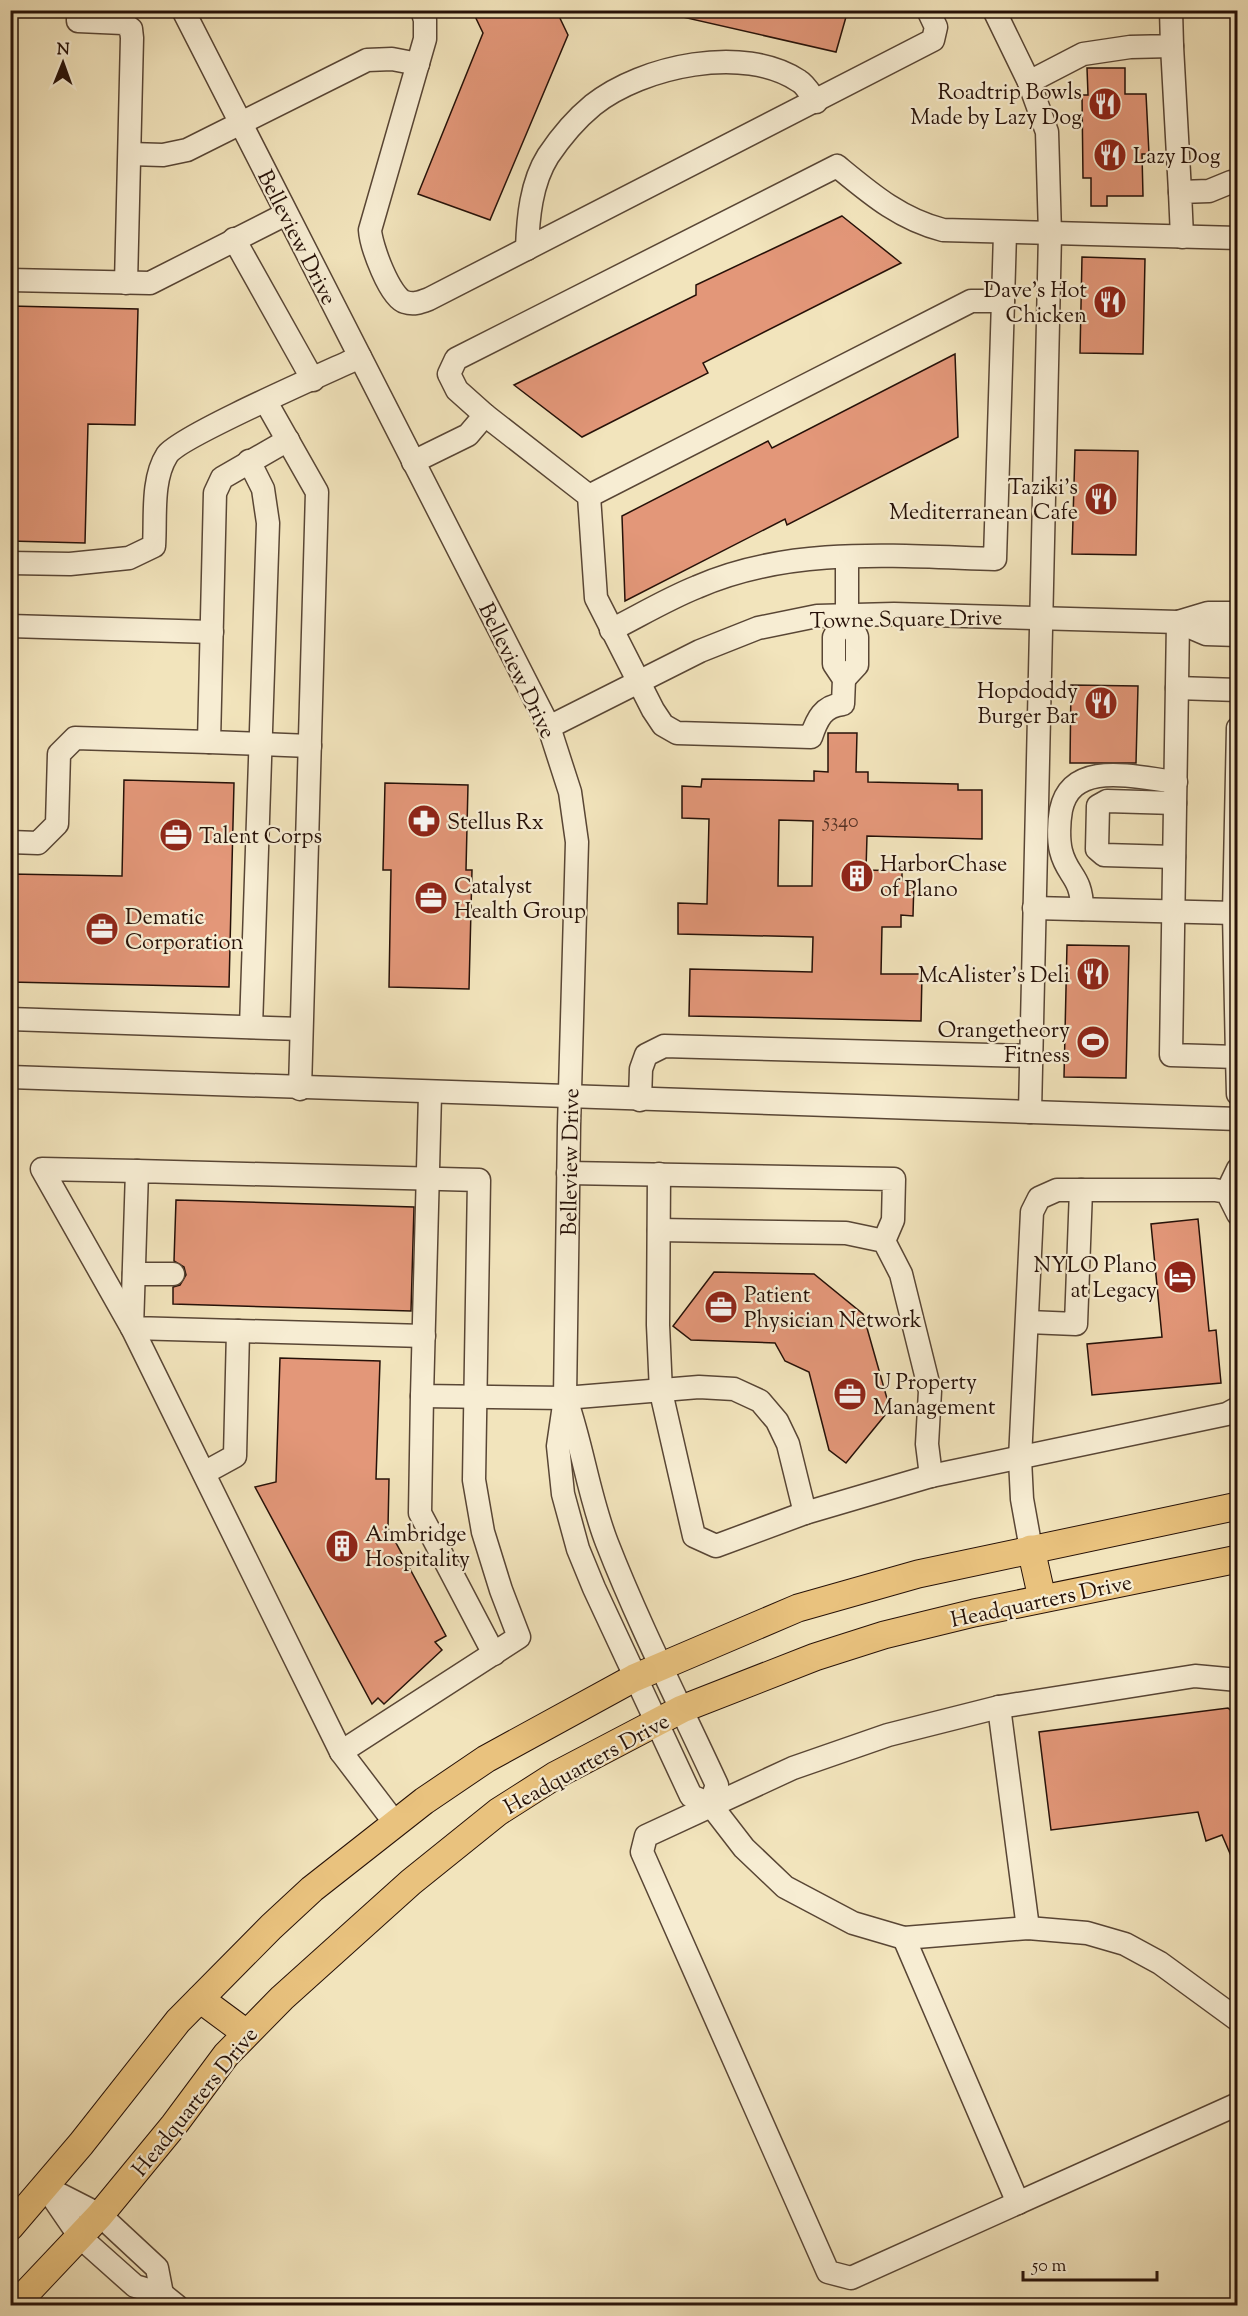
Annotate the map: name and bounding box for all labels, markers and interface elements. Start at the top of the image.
north arrow [33,33,93,93]
text: N [57,39,70,62]
place label: Roadtrip Bowls Made by Lazy Dog [910,78,1082,135]
restaurant icon: Roadtrip Bowls Made by Lazy Dog [1087,86,1123,122]
restaurant icon: Lazy Dog [1092,137,1128,173]
place label: Lazy Dog [1133,142,1221,174]
street label: Belleview Drive [248,165,343,311]
place label: Dave's Hot Chicken [984,276,1087,333]
restaurant icon: Dave's Hot Chicken [1092,284,1128,320]
place label: Taziki's Mediterranean Cafe [889,473,1078,530]
restaurant icon: Taziki's Mediterranean Cafe [1083,481,1119,517]
street label: Belleview Drive [469,598,562,745]
street label: Towne Square Drive [809,603,1003,639]
place label: Hopdoddy Burger Bar [977,677,1078,734]
restaurant icon: Hopdoddy Burger Bar [1083,685,1119,721]
pharmacy icon: Stellus Rx [406,803,442,839]
place label: Stellus Rx [447,808,544,840]
house number: 5340 [822,808,859,837]
office icon: Talent Corps [158,817,194,853]
place label: Talent Corps [199,822,322,854]
place label: HarborChase of Plano [880,850,1007,907]
building icon: HarborChase of Plano [839,858,875,894]
place label: Catalyst Health Group [454,872,586,929]
office icon: Catalyst Health Group [413,880,449,916]
place label: Dematic Corporation [125,903,244,960]
office icon: Dematic Corporation [84,911,120,947]
restaurant icon: McAlister's Deli [1075,956,1111,992]
place label: McAlister's Deli [918,961,1070,993]
place label: Orangetheory Fitness [938,1016,1070,1073]
sports icon: Orangetheory Fitness [1075,1024,1111,1060]
street label: Belleview Drive [555,1088,589,1236]
place label: NYLO Plano at Legacy [1034,1251,1157,1308]
hotel icon: NYLO Plano at Legacy [1162,1259,1198,1295]
place label: Patient Physician Network [744,1281,922,1338]
office icon: Patient Physician Network [703,1289,739,1325]
place label: U Property Management [873,1368,996,1425]
office icon: U Property Management [832,1376,868,1412]
place label: Aimbridge Hospitality [365,1520,470,1577]
building icon: Aimbridge Hospitality [324,1528,360,1564]
street label: Headquarters Drive [948,1568,1135,1638]
street label: Headquarters Drive [499,1707,676,1824]
street label: Headquarters Drive [126,2021,267,2185]
scale bar [1023,2244,1156,2282]
text: 50 m [1031,2254,1067,2280]

